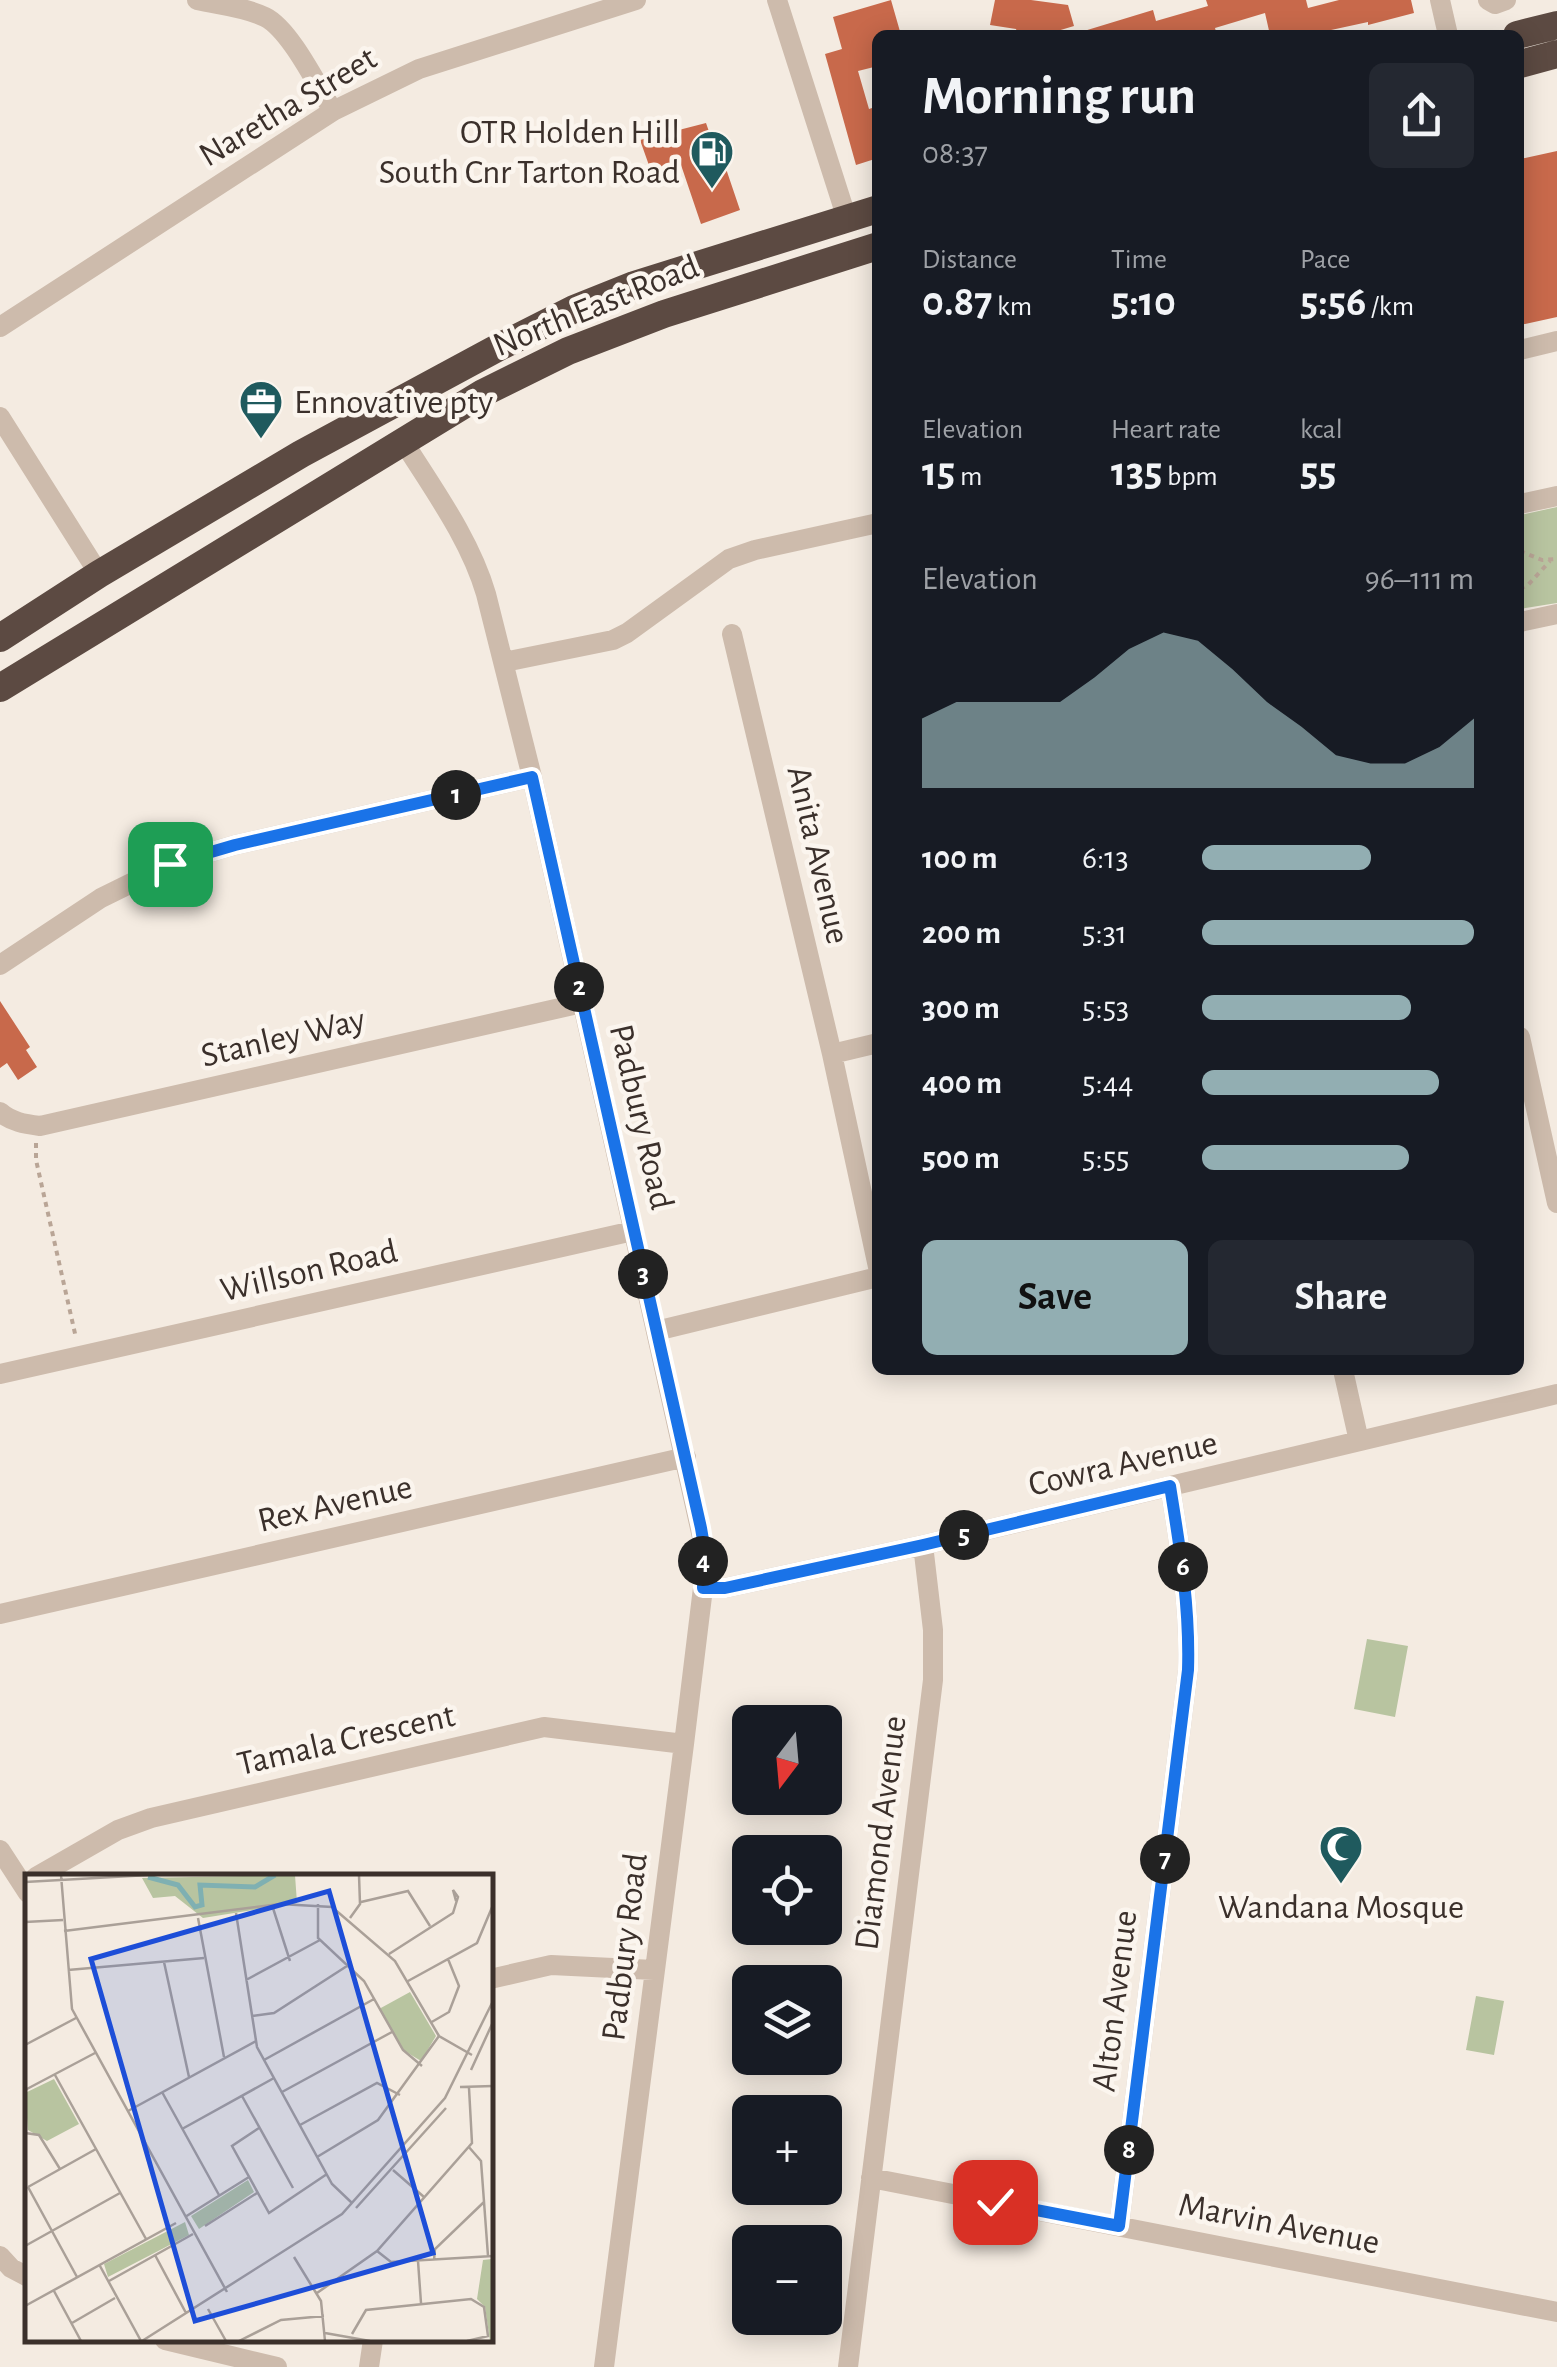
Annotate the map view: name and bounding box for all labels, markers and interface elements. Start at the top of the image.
street label: Naretha Street [193,40,383,174]
button: share [1369,63,1474,168]
text: Morning run [922,69,1196,124]
place label: OTR Holden Hill South Cnr Tarton Road [379,115,680,190]
fuel station icon: OTR Holden Hill South Cnr Tarton Road [689,129,735,190]
text: 08:37 [922,137,988,169]
text: Distance [922,246,1017,274]
text: Time [1111,246,1167,274]
text: Pace [1300,246,1350,274]
street label: North East Road [488,249,704,363]
text: 0.87 [922,281,992,323]
text: 5:10 [1111,281,1176,323]
text: 5:56 [1300,281,1366,323]
text: km [992,293,1032,321]
text: /km [1366,293,1414,321]
office icon: Ennovative pty [238,379,284,440]
place label: Ennovative pty [294,385,493,420]
text: Elevation [922,416,1023,444]
text: Heart rate [1111,416,1221,444]
text: kcal [1300,416,1343,444]
text: 15 [922,451,955,493]
text: 135 [1111,451,1162,493]
text: 55 [1300,451,1336,493]
text: m [955,463,982,491]
text: bpm [1162,463,1218,491]
text: Elevation [922,563,1038,595]
text: 96–111 m [1365,563,1474,595]
street label: Anita Avenue [781,763,855,947]
pin: 1 [431,770,481,820]
text: 1 [451,781,461,809]
pin [128,822,213,907]
icon: arrive [143,837,198,892]
text: 100 m [922,842,998,874]
text: 6:13 [1082,842,1129,874]
text: 200 m [922,917,1001,949]
text: 5:31 [1082,917,1127,949]
pin: 2 [554,962,604,1012]
text: 2 [572,973,586,1001]
text: 300 m [922,992,1000,1024]
text: 5:53 [1082,992,1129,1024]
street label: Stanley Way [198,1002,368,1074]
street label: Padbury Road [603,1021,679,1213]
text: 400 m [922,1067,1002,1099]
text: 5:44 [1082,1067,1134,1099]
text: 500 m [922,1142,1000,1174]
text: 5:55 [1082,1142,1129,1174]
street label: Willson Road [217,1234,401,1308]
button: Save [922,1240,1188,1355]
button: Share [1208,1240,1474,1355]
pin: 3 [618,1249,668,1299]
text: 3 [637,1260,649,1288]
street label: Cowra Avenue [1025,1425,1221,1503]
street label: Rex Avenue [254,1469,416,1539]
pin: 5 [939,1510,989,1560]
text: 5 [958,1521,970,1549]
pin: 4 [678,1536,728,1586]
pin: 6 [1158,1542,1208,1592]
text: 4 [696,1547,710,1575]
text: 6 [1176,1553,1190,1581]
street label: Tamala Crescent [234,1698,458,1782]
north arrow [732,1705,842,1815]
map controls [732,1705,842,2335]
street label: Diamond Avenue [849,1714,913,1952]
mosque icon: Wandana Mosque [1318,1824,1364,1885]
pin: 7 [1140,1834,1190,1884]
button: locate [732,1835,842,1945]
text: 7 [1159,1845,1171,1873]
street label: Padbury Road [596,1851,654,2043]
inset map [25,1874,492,2342]
place label: Wandana Mosque [1218,1890,1464,1925]
street label: Alton Avenue [1087,1908,1143,2094]
button: layers [732,1965,842,2075]
button: + [732,2095,842,2205]
pin: 8 [1104,2125,1154,2175]
text: 8 [1122,2136,1136,2164]
pin [953,2160,1038,2245]
icon: check [968,2175,1023,2230]
street label: Marvin Avenue [1176,2187,1382,2261]
button: − [732,2225,842,2335]

